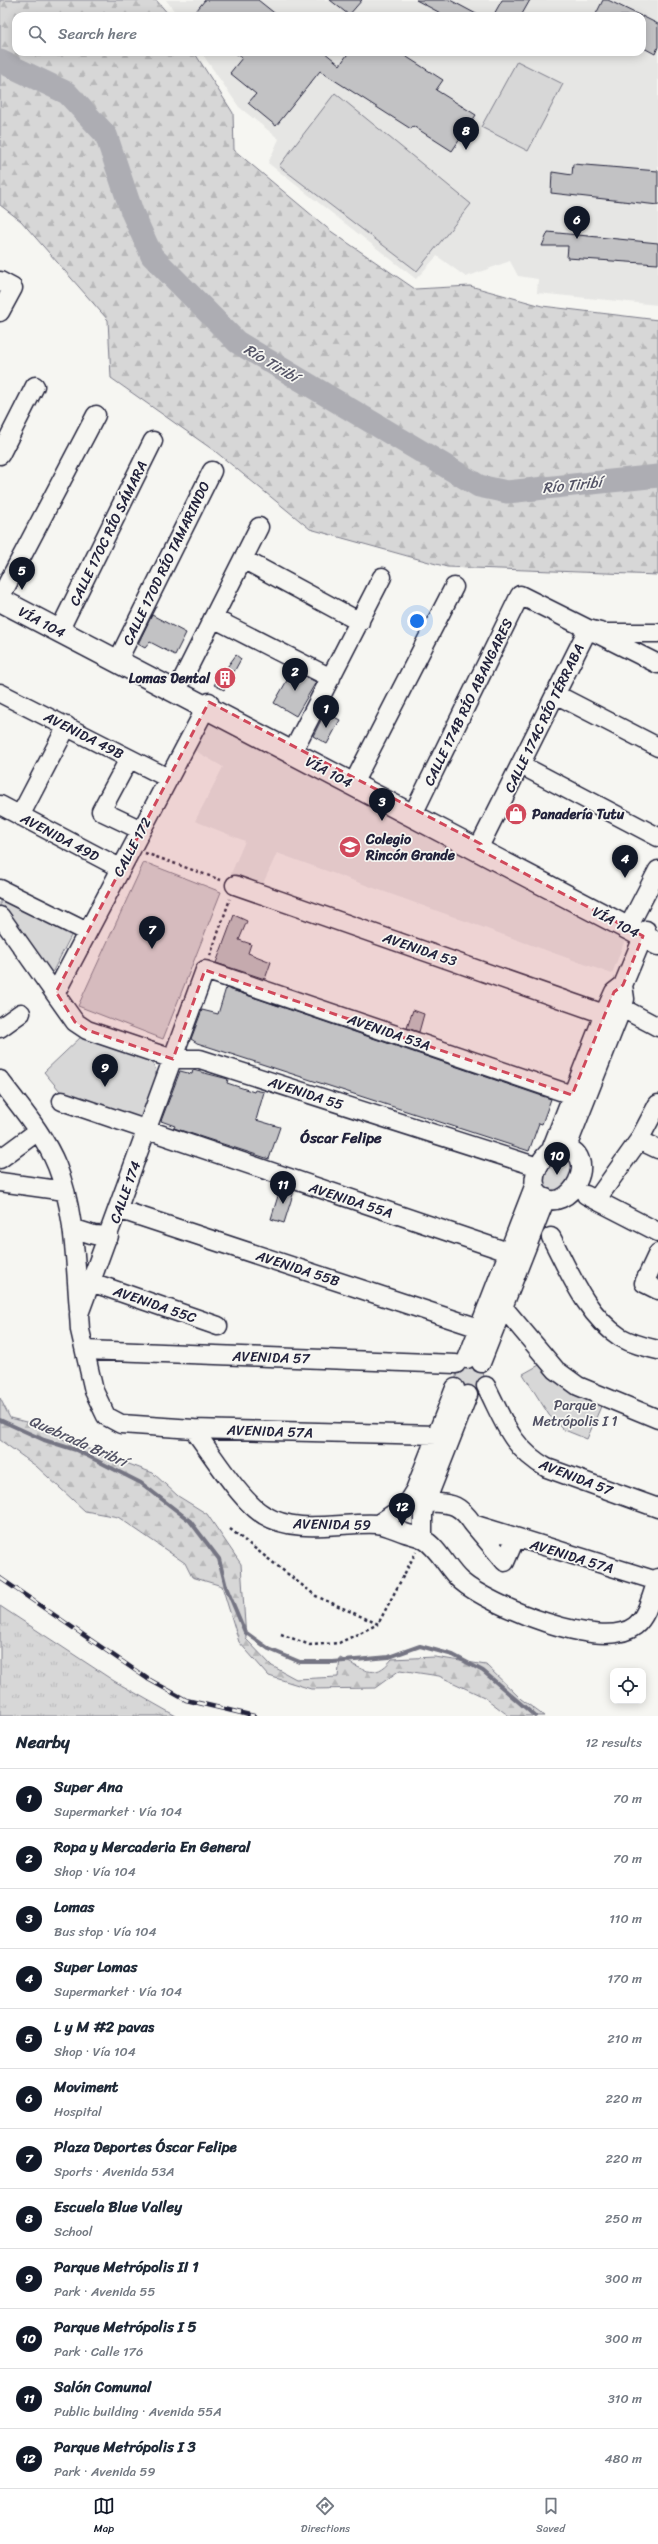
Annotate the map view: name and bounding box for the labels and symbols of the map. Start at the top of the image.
pin: 8 [453,117,479,150]
pin: 6 [564,206,590,239]
water label: Río Tiribí [239,337,307,392]
street label: CALLE 170C RÍO SÁMARA [62,456,155,610]
water label: Río Tiribí [541,468,608,501]
street label: CALLE 170D RÍO TAMARINDO [116,477,217,650]
pin: 5 [9,557,35,590]
street label: VÍA 104 [14,600,70,645]
your location [407,611,427,631]
street label: CALLE 174B RÍO ABANGARES [417,614,520,790]
street label: CALLE 174C RÍO TÉRRABA [497,639,591,797]
pin: 2 [282,658,308,691]
building icon: Lomas Dental [212,665,238,691]
place label: Lomas Dental [129,666,211,691]
pin: 1 [313,695,339,728]
street label: AVENIDA 49B [39,704,128,766]
street label: VÍA 104 [301,750,357,795]
pin: 3 [369,788,395,821]
shop icon: Panadería Tutu [503,801,529,827]
place label: Panadería Tutu [532,802,625,827]
street label: AVENIDA 49D [15,806,104,869]
street label: CALLE 172 [106,813,159,882]
place label: Colegio Rincón Grande [365,827,456,868]
school or university icon: Colegio Rincón Grande [337,834,363,860]
pin: 4 [612,845,638,878]
street label: VÍA 104 [588,900,644,945]
pin: 7 [139,916,165,949]
street label: AVENIDA 53 [378,925,461,974]
street label: AVENIDA 53A [343,1006,434,1058]
pin: 9 [92,1054,118,1087]
street label: AVENIDA 55 [264,1069,347,1118]
district label: Óscar Felipe [299,1125,382,1151]
pin: 10 [544,1142,570,1175]
street label: CALLE 174 [103,1157,148,1227]
pin: 11 [270,1171,296,1204]
street label: AVENIDA 55A [305,1175,396,1226]
street label: AVENIDA 55B [252,1243,343,1294]
street label: AVENIDA 55C [109,1278,200,1330]
street label: AVENIDA 57 [231,1344,311,1371]
park label: Parque Metrópolis I 1 [532,1393,618,1434]
water label: Quebrada Bribrí [25,1408,136,1476]
street label: AVENIDA 57A [225,1417,314,1445]
street label: AVENIDA 57 [534,1452,617,1503]
pin: 12 [389,1493,415,1526]
street label: AVENIDA 59 [292,1511,371,1538]
street label: AVENIDA 57A [526,1532,617,1581]

